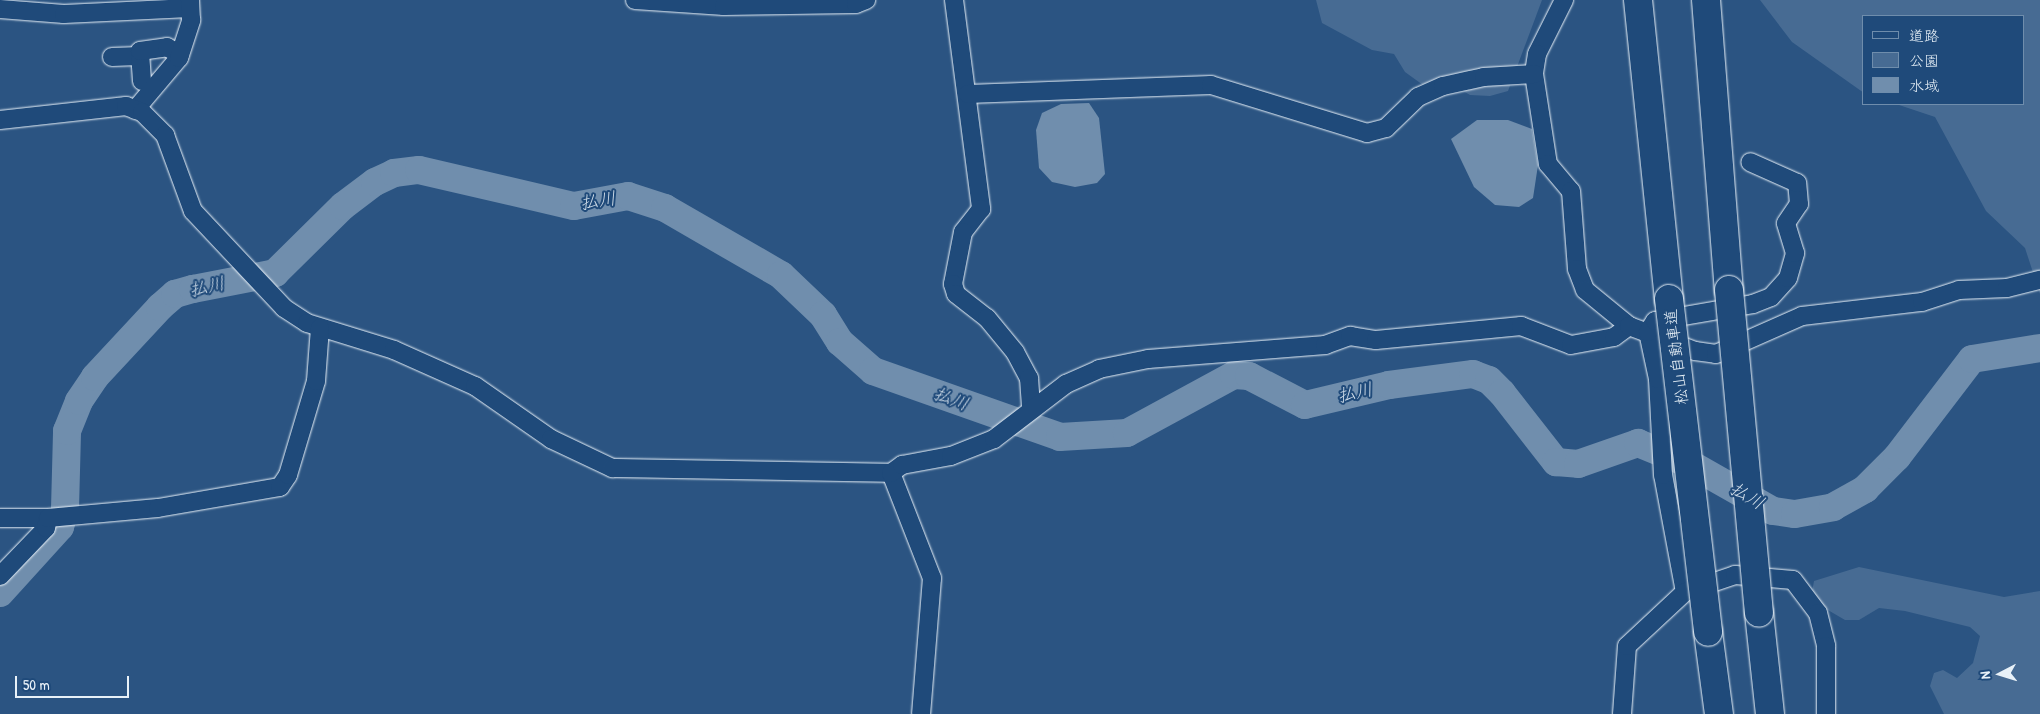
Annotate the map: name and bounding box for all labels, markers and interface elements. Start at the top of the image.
legend [1862,15,2025,105]
text: 道路 [1909,25,1939,46]
text: 公園 [1909,50,1939,71]
text: 水域 [1909,75,1939,96]
water label: 払川 [579,188,617,214]
water label: 払川 [187,272,227,302]
street label: 松山自動車道 [1661,308,1691,406]
water label: 払川 [1335,378,1375,408]
water label: 払川 [930,383,972,415]
water label: 払川 [1726,478,1768,514]
north arrow [1975,649,2025,699]
scale bar [18,666,131,698]
text: N [1975,671,1994,680]
text: 50 m [23,674,50,695]

